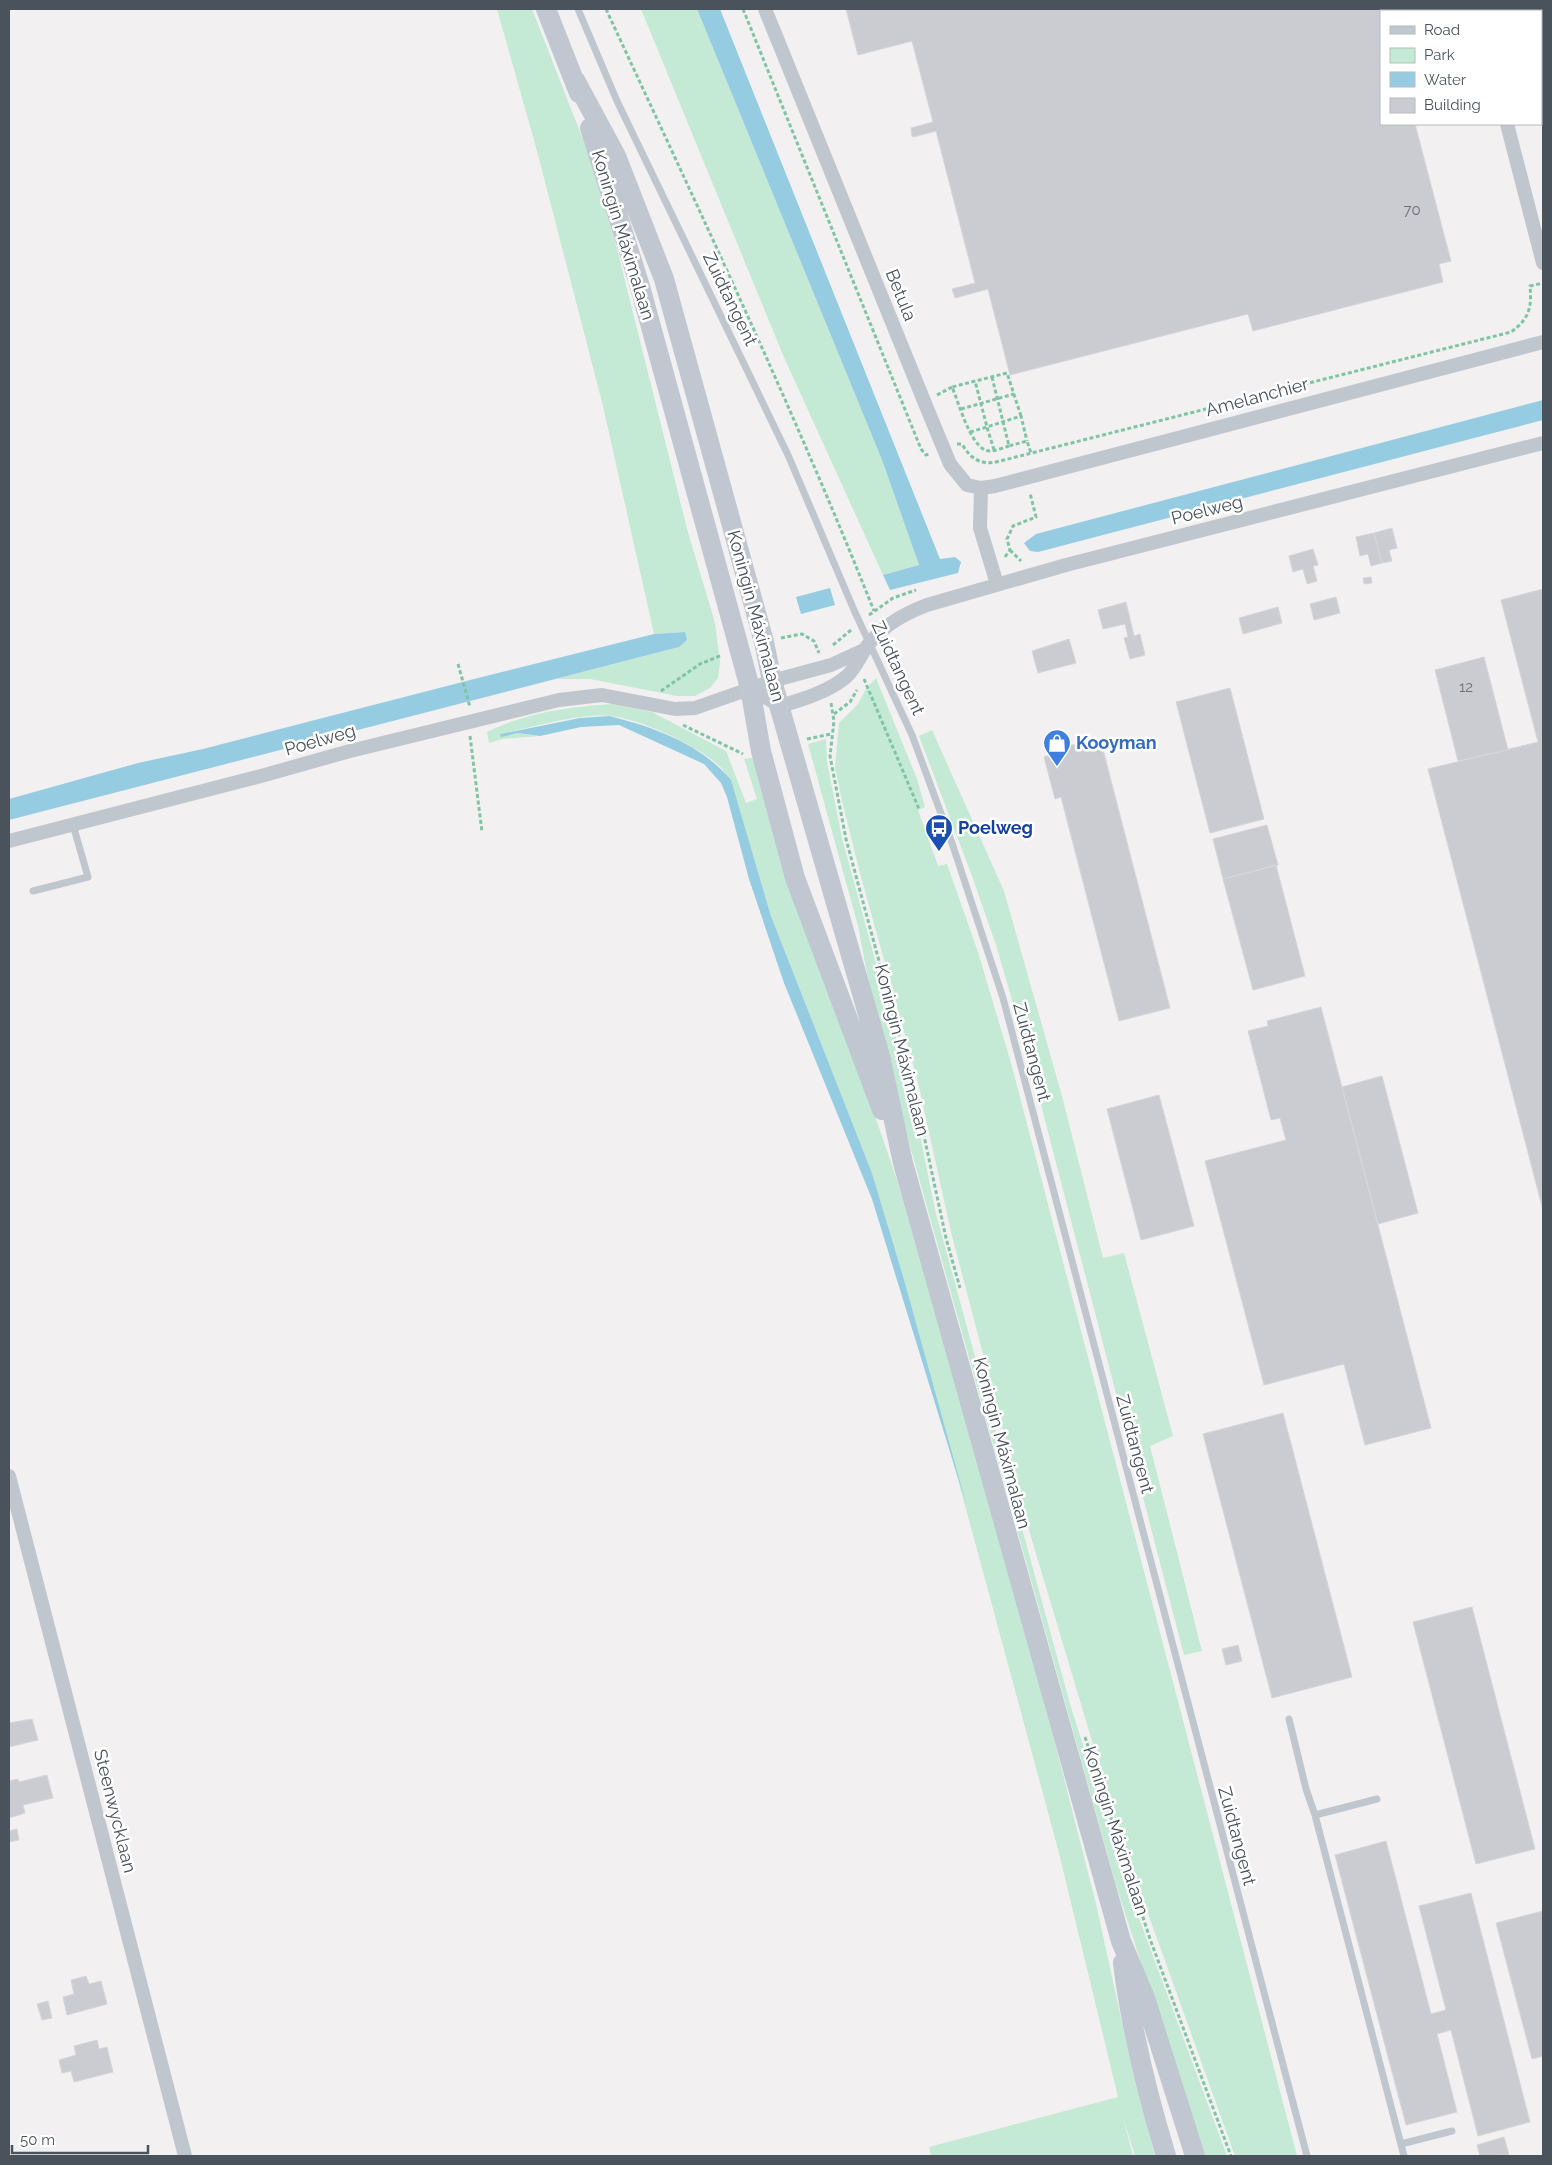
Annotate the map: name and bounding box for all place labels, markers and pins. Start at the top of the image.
shop icon: Kooyman [1042,728,1072,767]
place label: Kooyman [1076,732,1157,753]
bus stop icon: Poelweg [924,813,954,852]
place label: Poelweg [958,817,1033,838]

